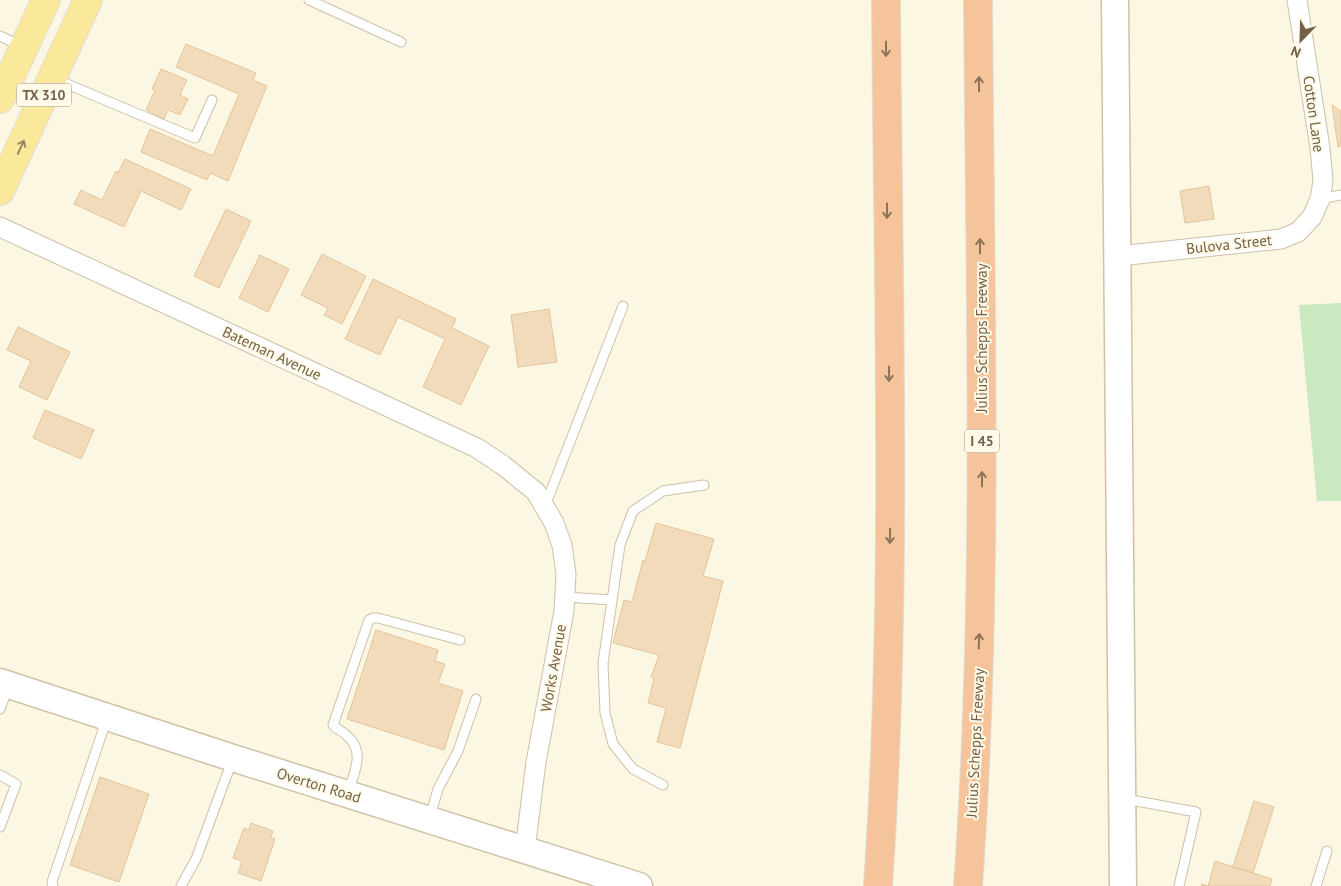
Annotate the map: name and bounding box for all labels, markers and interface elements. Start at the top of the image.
north arrow [1276,15,1326,65]
one-way arrow [881,40,891,56]
text: N [1288,42,1304,62]
street label: Cotton Lane [1299,75,1329,153]
one-way arrow [974,76,983,92]
road number: TX 310 [17,84,72,106]
one-way arrow [16,139,26,154]
one-way arrow [882,202,892,219]
street label: Bulova Street [1185,230,1273,258]
one-way arrow [975,238,985,254]
street label: Julius Schepps Freeway [972,263,991,414]
street label: Bateman Avenue [220,322,324,384]
one-way arrow [884,365,894,381]
road number: I 45 [964,430,1000,452]
one-way arrow [977,471,987,487]
one-way arrow [885,528,895,544]
street label: Works Avenue [536,623,570,713]
one-way arrow [974,633,984,650]
street label: Julius Schepps Freeway [962,668,988,819]
street label: Overton Road [275,763,363,807]

